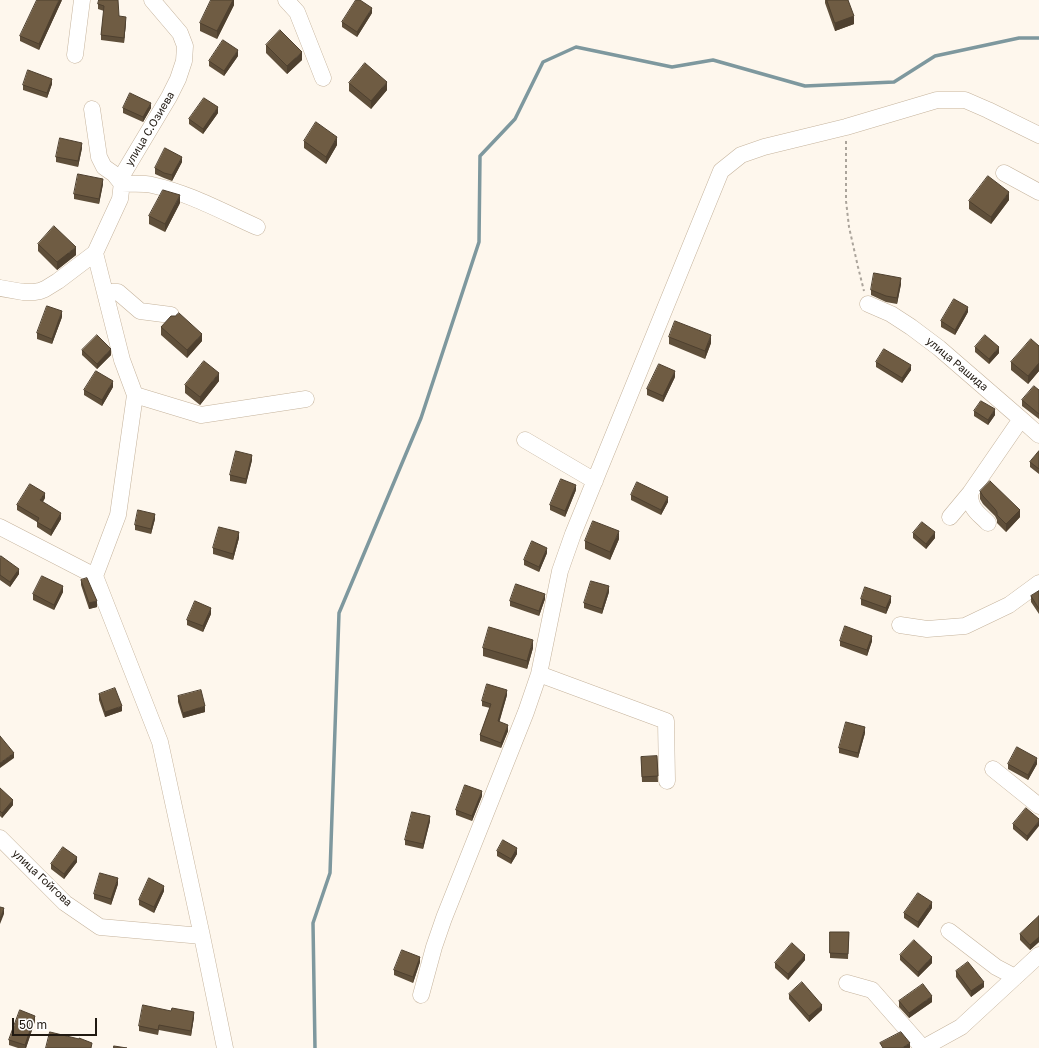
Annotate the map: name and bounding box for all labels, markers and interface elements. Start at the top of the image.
street label: улица С.Озиева [123,89,177,169]
street label: улица Рашида [923,334,991,394]
street label: улица Гойгова [9,847,75,909]
scale bar [14,1010,99,1036]
text: 50 m [19,1017,47,1032]

